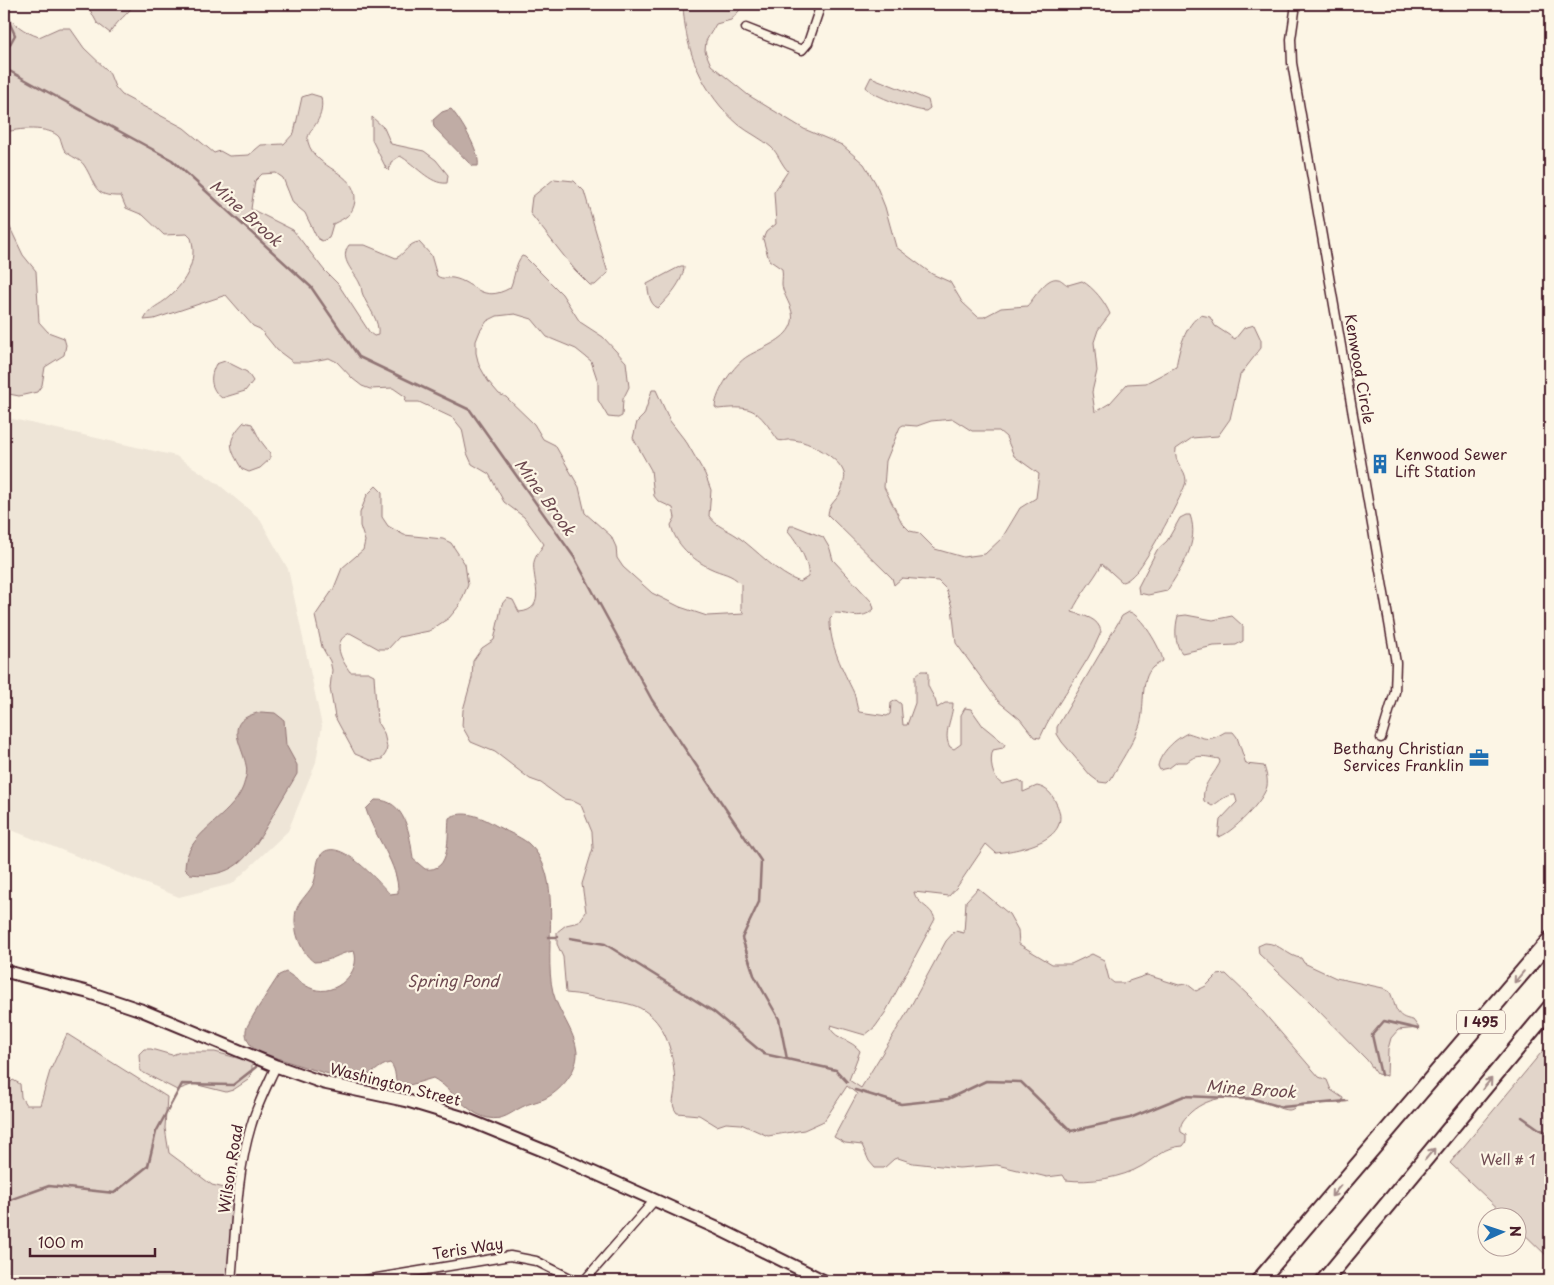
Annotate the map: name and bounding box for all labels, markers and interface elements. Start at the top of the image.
water label: Mine Brook [205,173,289,252]
street label: Kenwood Circle [1339,312,1381,426]
place label: Kenwood Sewer Lift Station [1395,442,1507,482]
water label: Mine Brook [510,453,582,541]
building icon: Kenwood Sewer Lift Station [1369,453,1391,475]
place label: Bethany Christian Services Franklin [1333,736,1464,776]
office icon: Bethany Christian Services Franklin [1468,747,1490,769]
water label: Spring Pond [407,968,501,992]
one-way arrow [1513,970,1524,983]
road number: I 495 [1457,1010,1505,1034]
street label: Washington Street [327,1056,463,1111]
water label: Mine Brook [1205,1073,1298,1103]
one-way arrow [1482,1078,1493,1091]
street label: Wilson Road [211,1122,248,1215]
park label: Well # 1 [1480,1147,1536,1170]
one-way arrow [1424,1148,1435,1161]
one-way arrow [1330,1185,1341,1198]
north arrow [1476,1208,1526,1258]
scale bar [30,1225,155,1257]
text: N [1505,1225,1526,1237]
text: 100 m [38,1230,84,1253]
street label: Teris Way [431,1231,505,1264]

